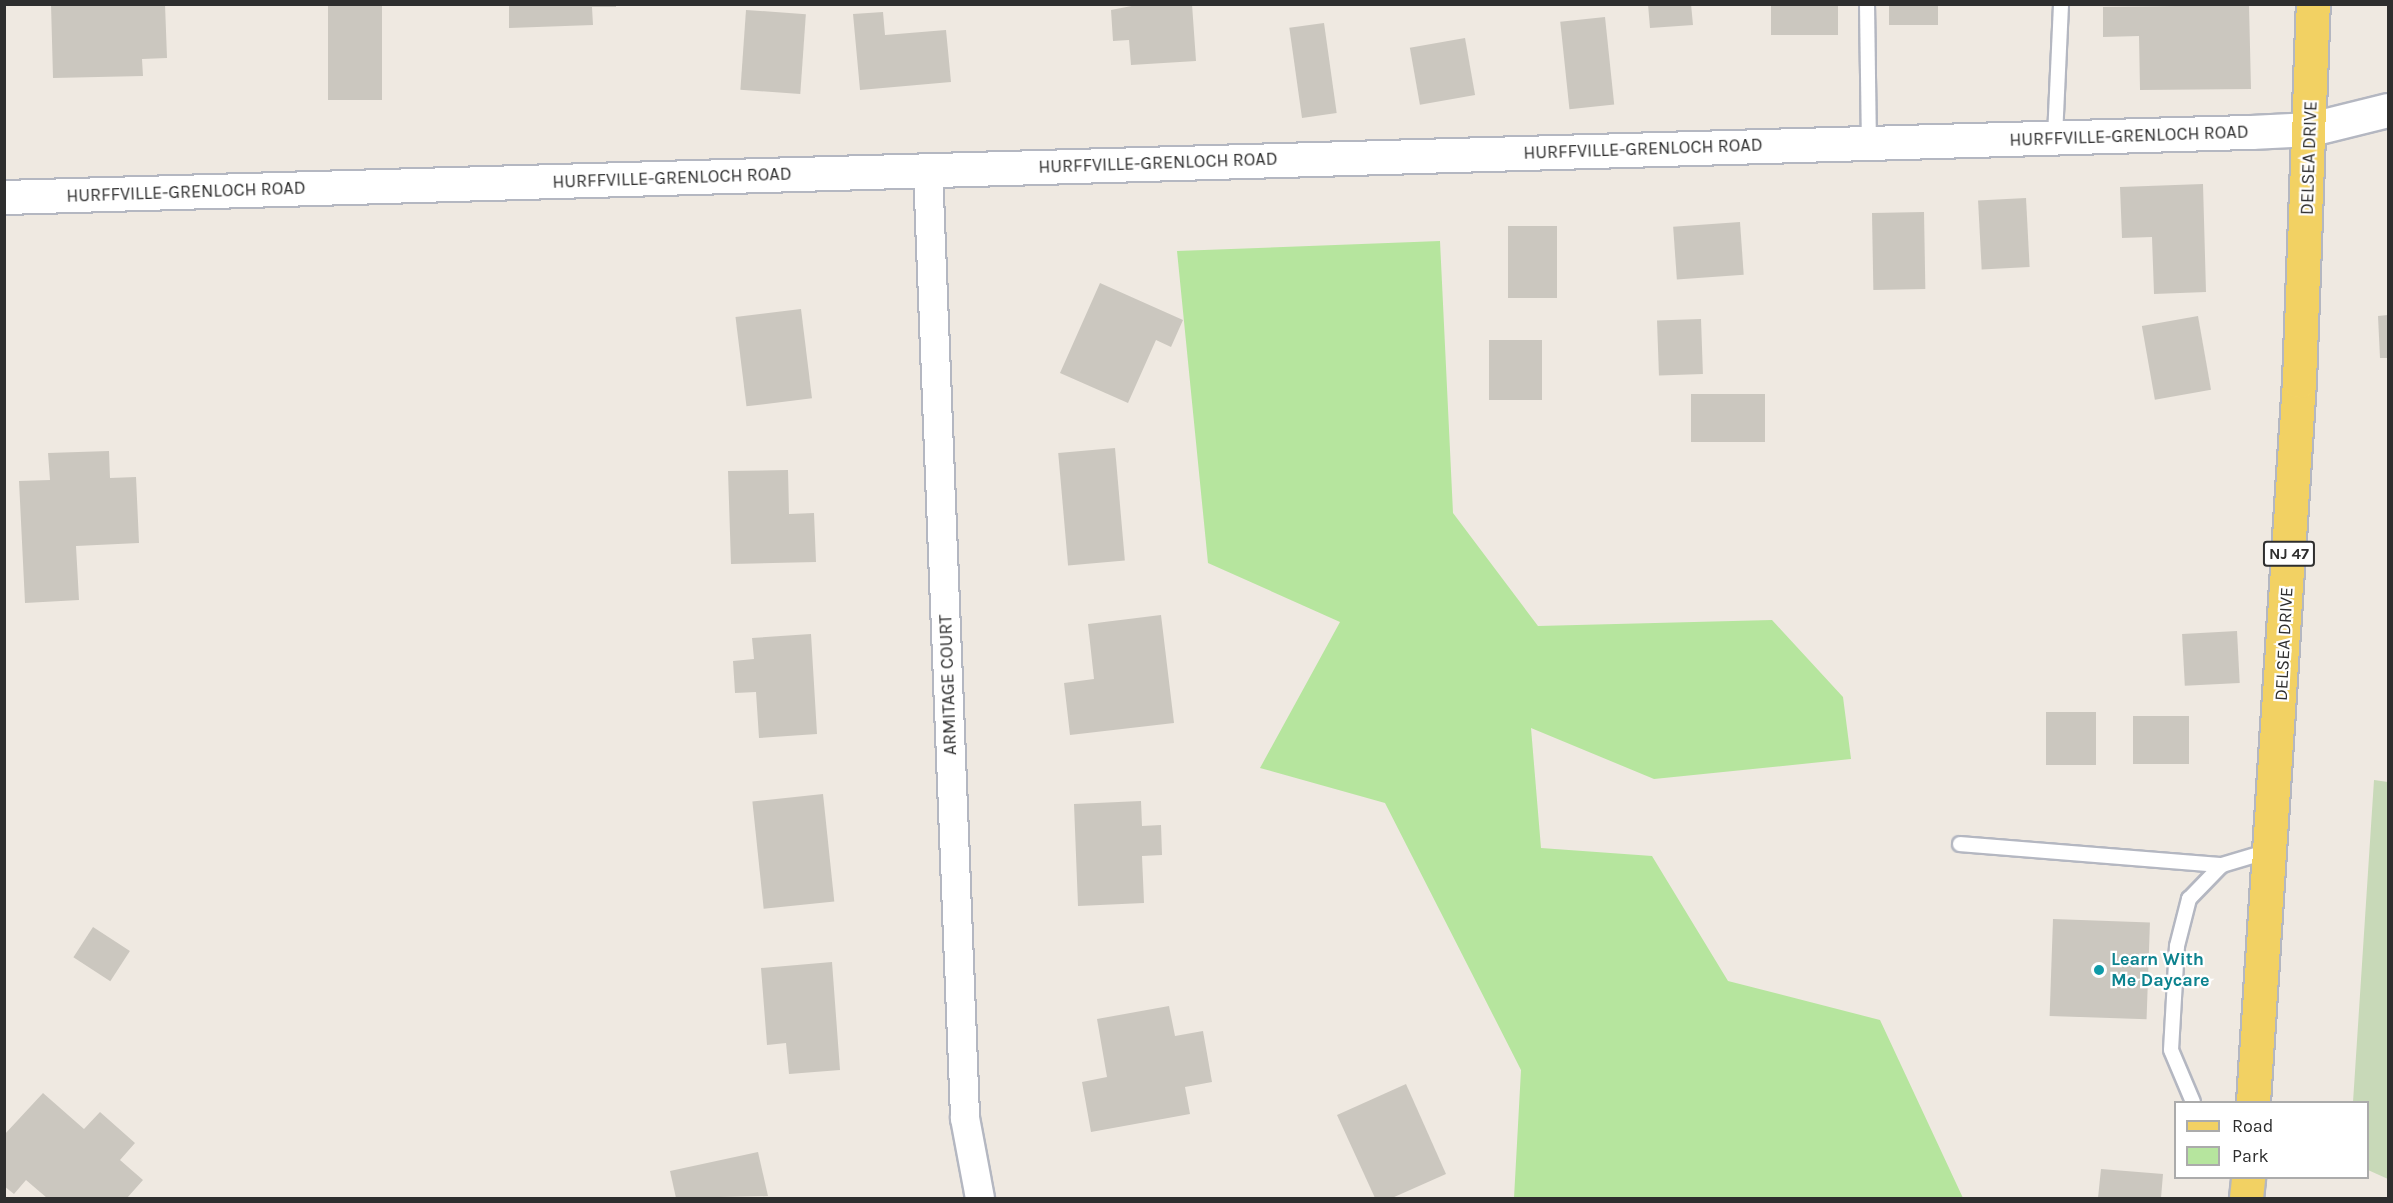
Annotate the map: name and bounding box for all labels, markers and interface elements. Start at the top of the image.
street label: DELSEA DRIVE [2296,101,2322,215]
street label: HURFFVILLE-GRENLOCH ROAD [2009,121,2249,151]
street label: HURFFVILLE-GRENLOCH ROAD [1523,134,1763,164]
street label: HURFFVILLE-GRENLOCH ROAD [1038,148,1278,178]
street label: HURFFVILLE-GRENLOCH ROAD [552,163,792,193]
street label: HURFFVILLE-GRENLOCH ROAD [66,177,306,207]
road number: NJ 47 [2262,541,2316,567]
street label: DELSEA DRIVE [2270,586,2298,702]
street label: ARMITAGE COURT [935,614,961,756]
place label: Learn With Me Daycare [2111,949,2209,992]
marker: Learn With Me Daycare [2092,963,2106,977]
legend [2174,1101,2369,1179]
text: Road [2232,1115,2273,1137]
text: Park [2232,1145,2269,1167]

